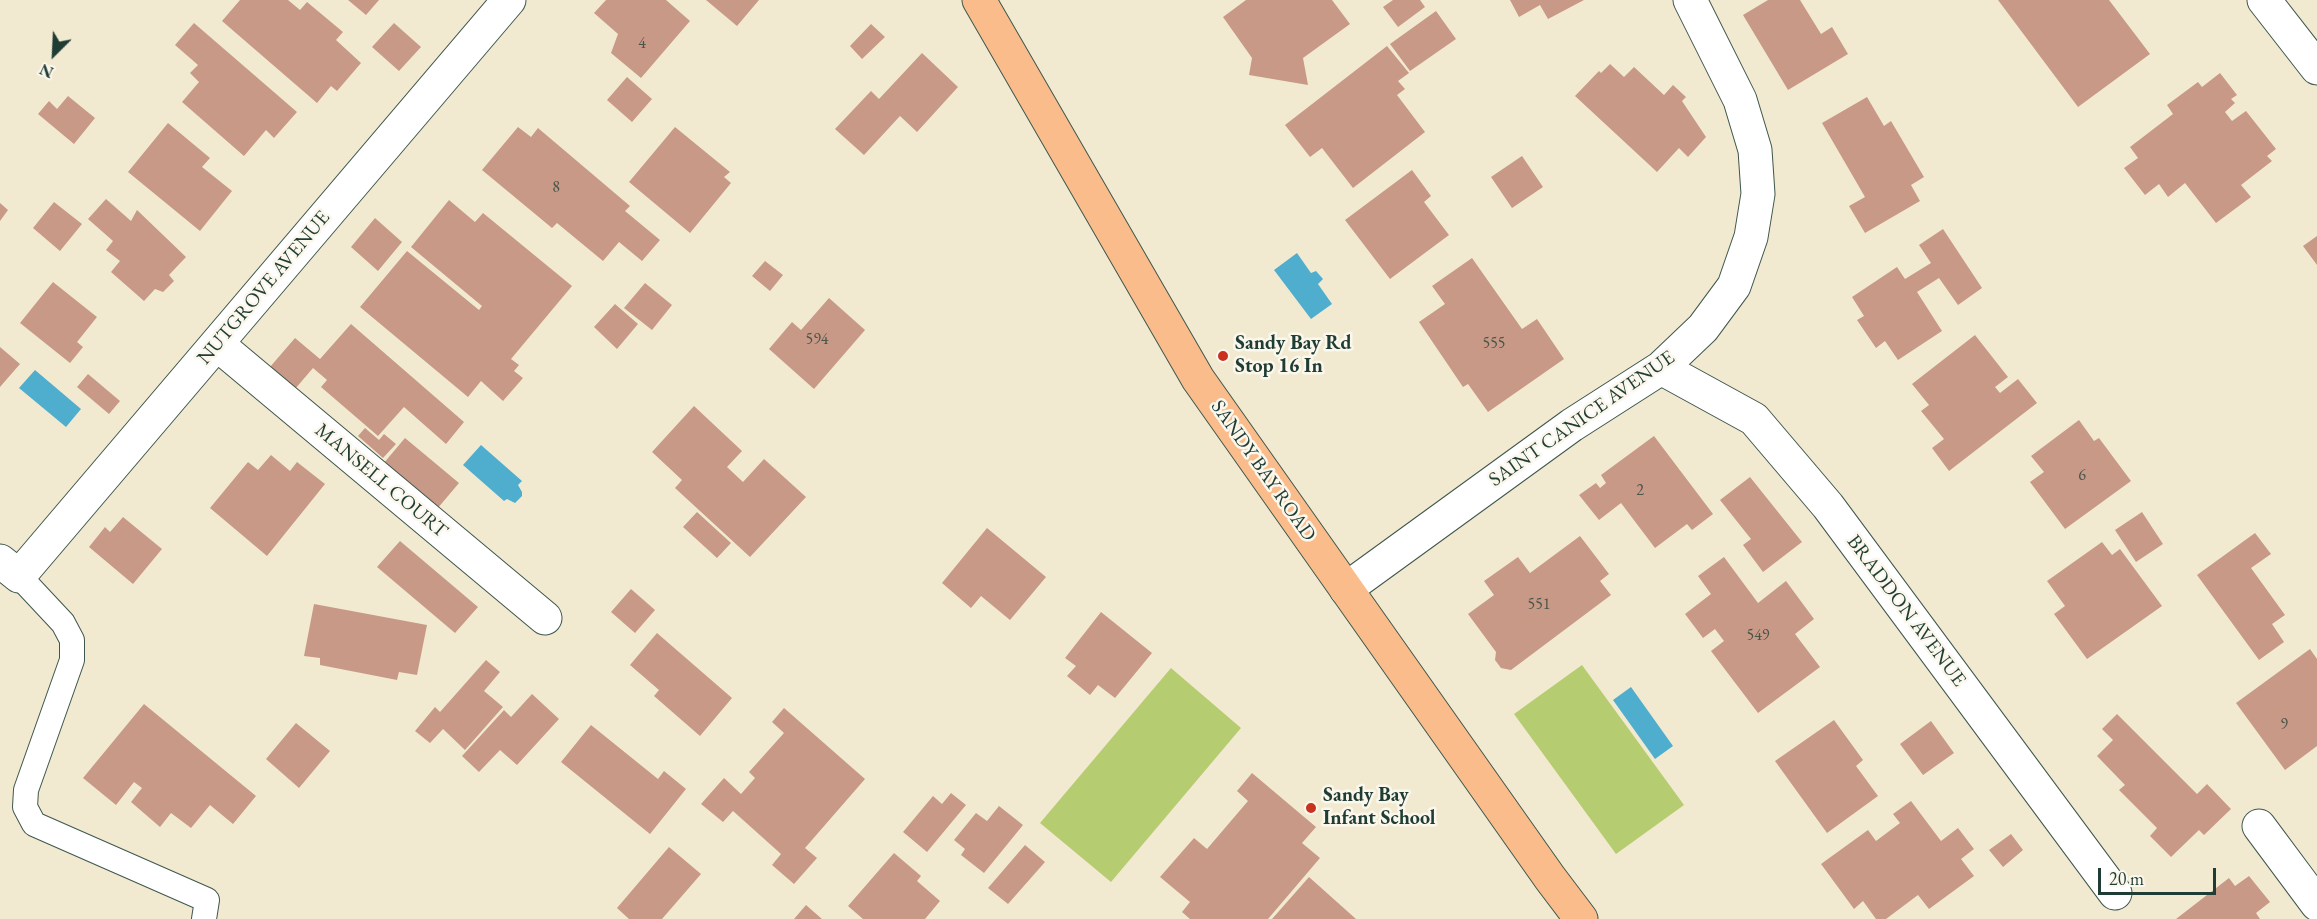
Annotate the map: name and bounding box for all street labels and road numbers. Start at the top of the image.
street label: NUTGROVE AVENUE [193,206,335,370]
street label: SAINT CANICE AVENUE [1485,346,1679,492]
street label: SANDY BAY ROAD [1205,396,1321,546]
street label: MANSELL COURT [310,419,452,543]
street label: BRADDON AVENUE [1841,530,1971,692]

